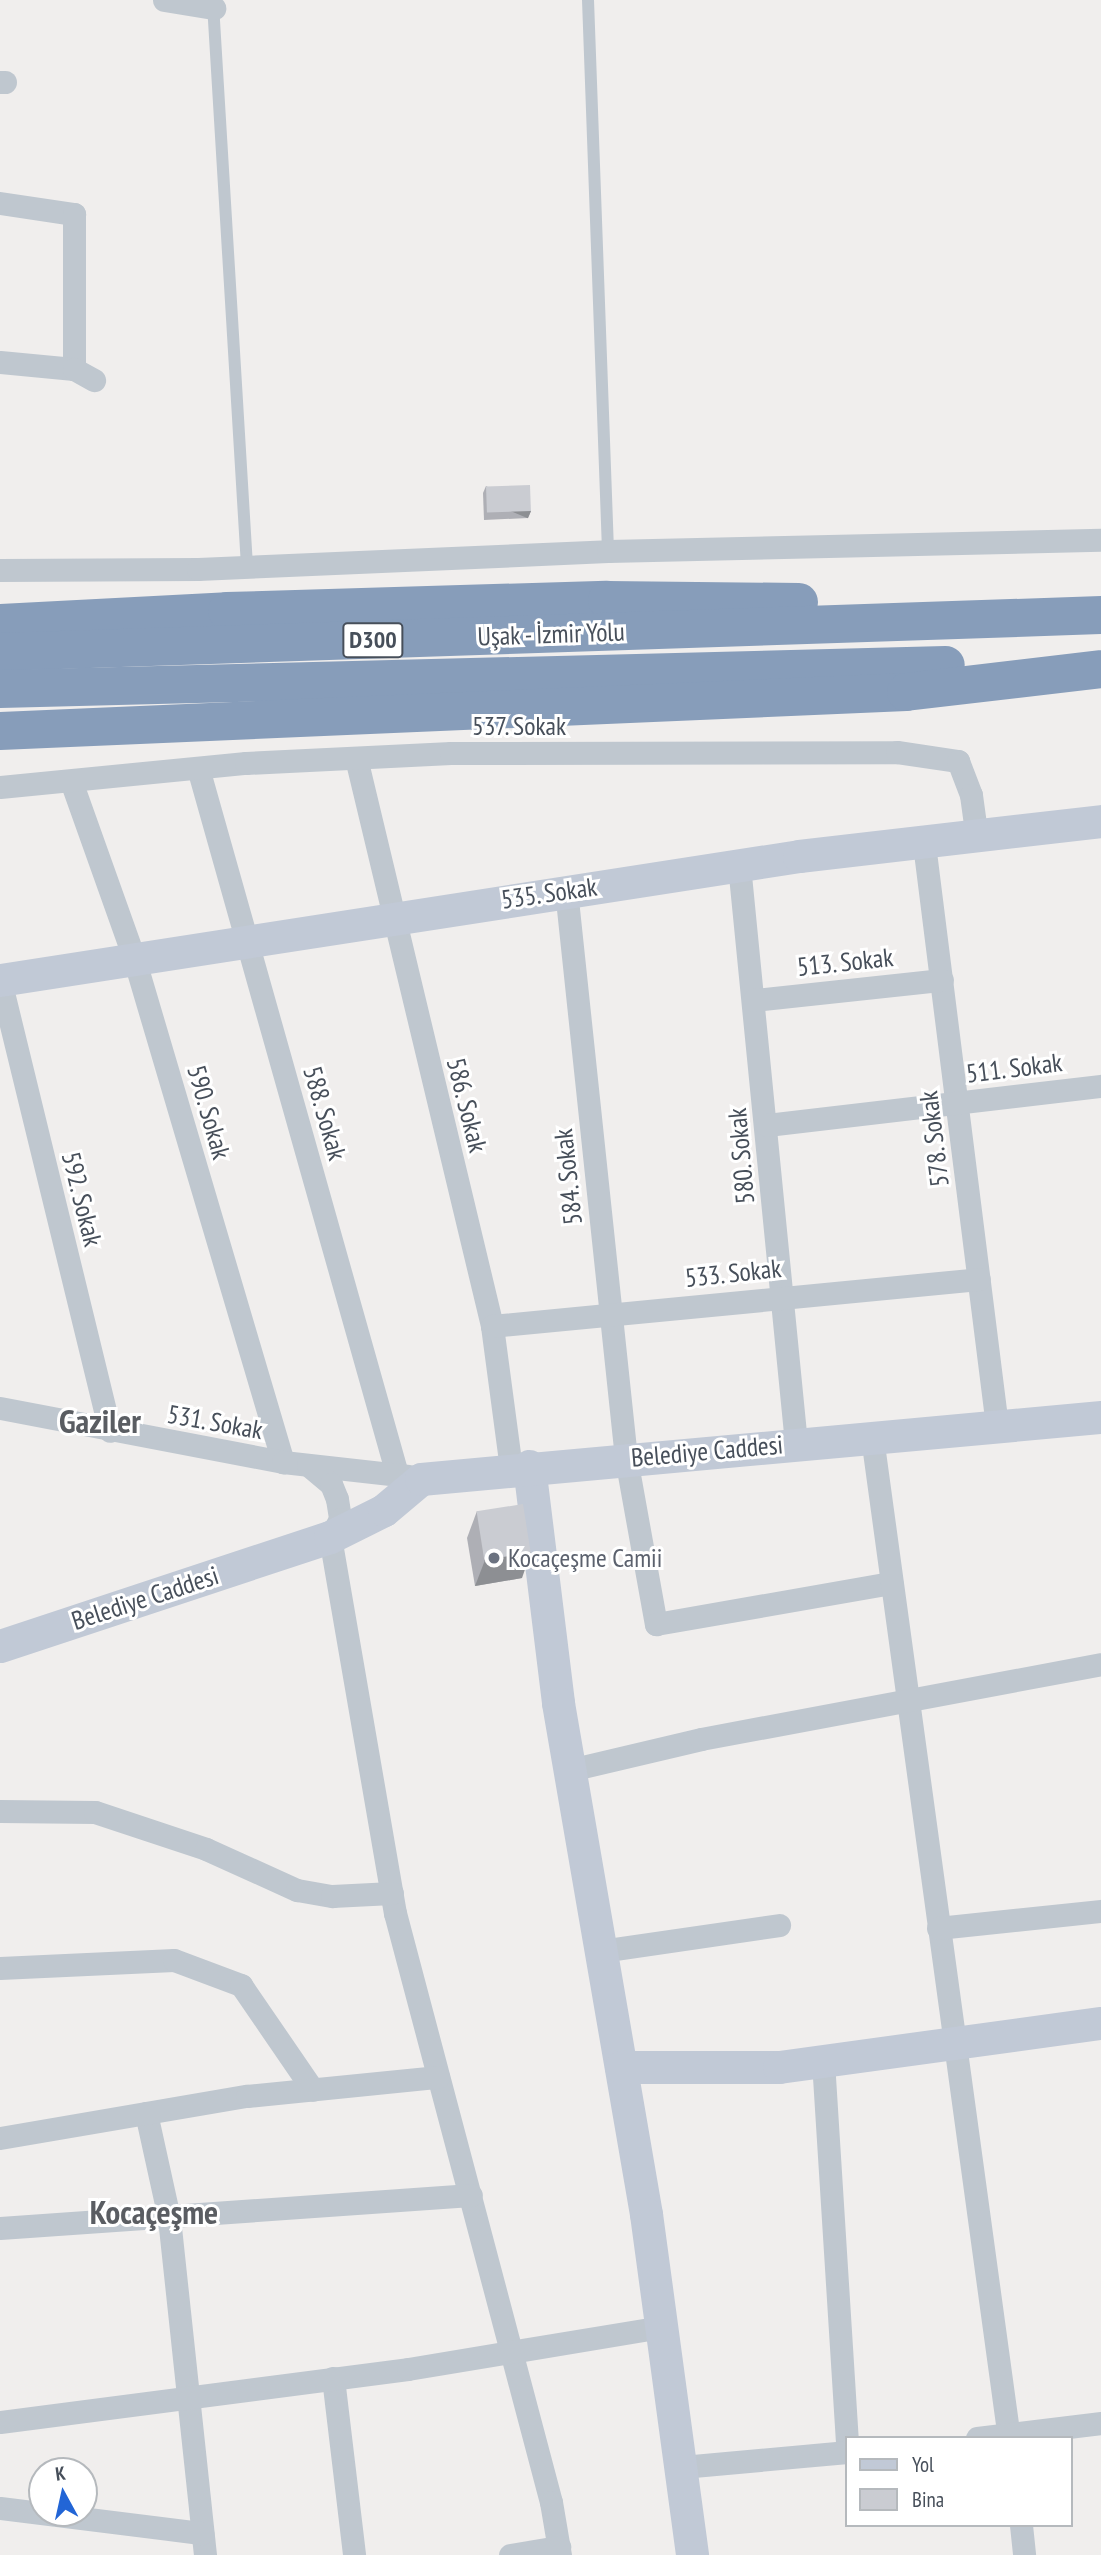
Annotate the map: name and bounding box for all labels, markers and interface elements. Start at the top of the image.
street label: Uşak - İzmir Yolu [475,616,627,652]
road number: D300 [342,620,404,660]
street label: 537. Sokak [471,710,567,742]
street label: 535. Sokak [498,871,600,915]
street label: 513. Sokak [795,941,895,983]
street label: 511. Sokak [963,1047,1065,1089]
street label: 586. Sokak [440,1054,494,1156]
street label: 590. Sokak [180,1061,238,1163]
street label: 588. Sokak [296,1062,354,1164]
street label: 578. Sokak [913,1088,955,1190]
street label: 580. Sokak [721,1106,761,1206]
street label: 584. Sokak [547,1127,589,1227]
street label: 592. Sokak [55,1148,109,1250]
street label: 533. Sokak [683,1252,783,1294]
street label: 531. Sokak [164,1398,266,1446]
district label: Gaziler [59,1401,141,1441]
street label: Belediye Caddesi [630,1429,784,1473]
place label: Kocaçeşme Camii [508,1542,662,1574]
marker: Kocaçeşme Camii [486,1550,502,1566]
street label: Belediye Caddesi [68,1560,222,1636]
district label: Kocaçeşme [90,2192,218,2232]
legend [846,2436,1073,2527]
text: Yol [912,2451,934,2478]
north arrow [28,2457,98,2527]
text: K [54,2461,67,2486]
text: Bina [912,2486,944,2513]

